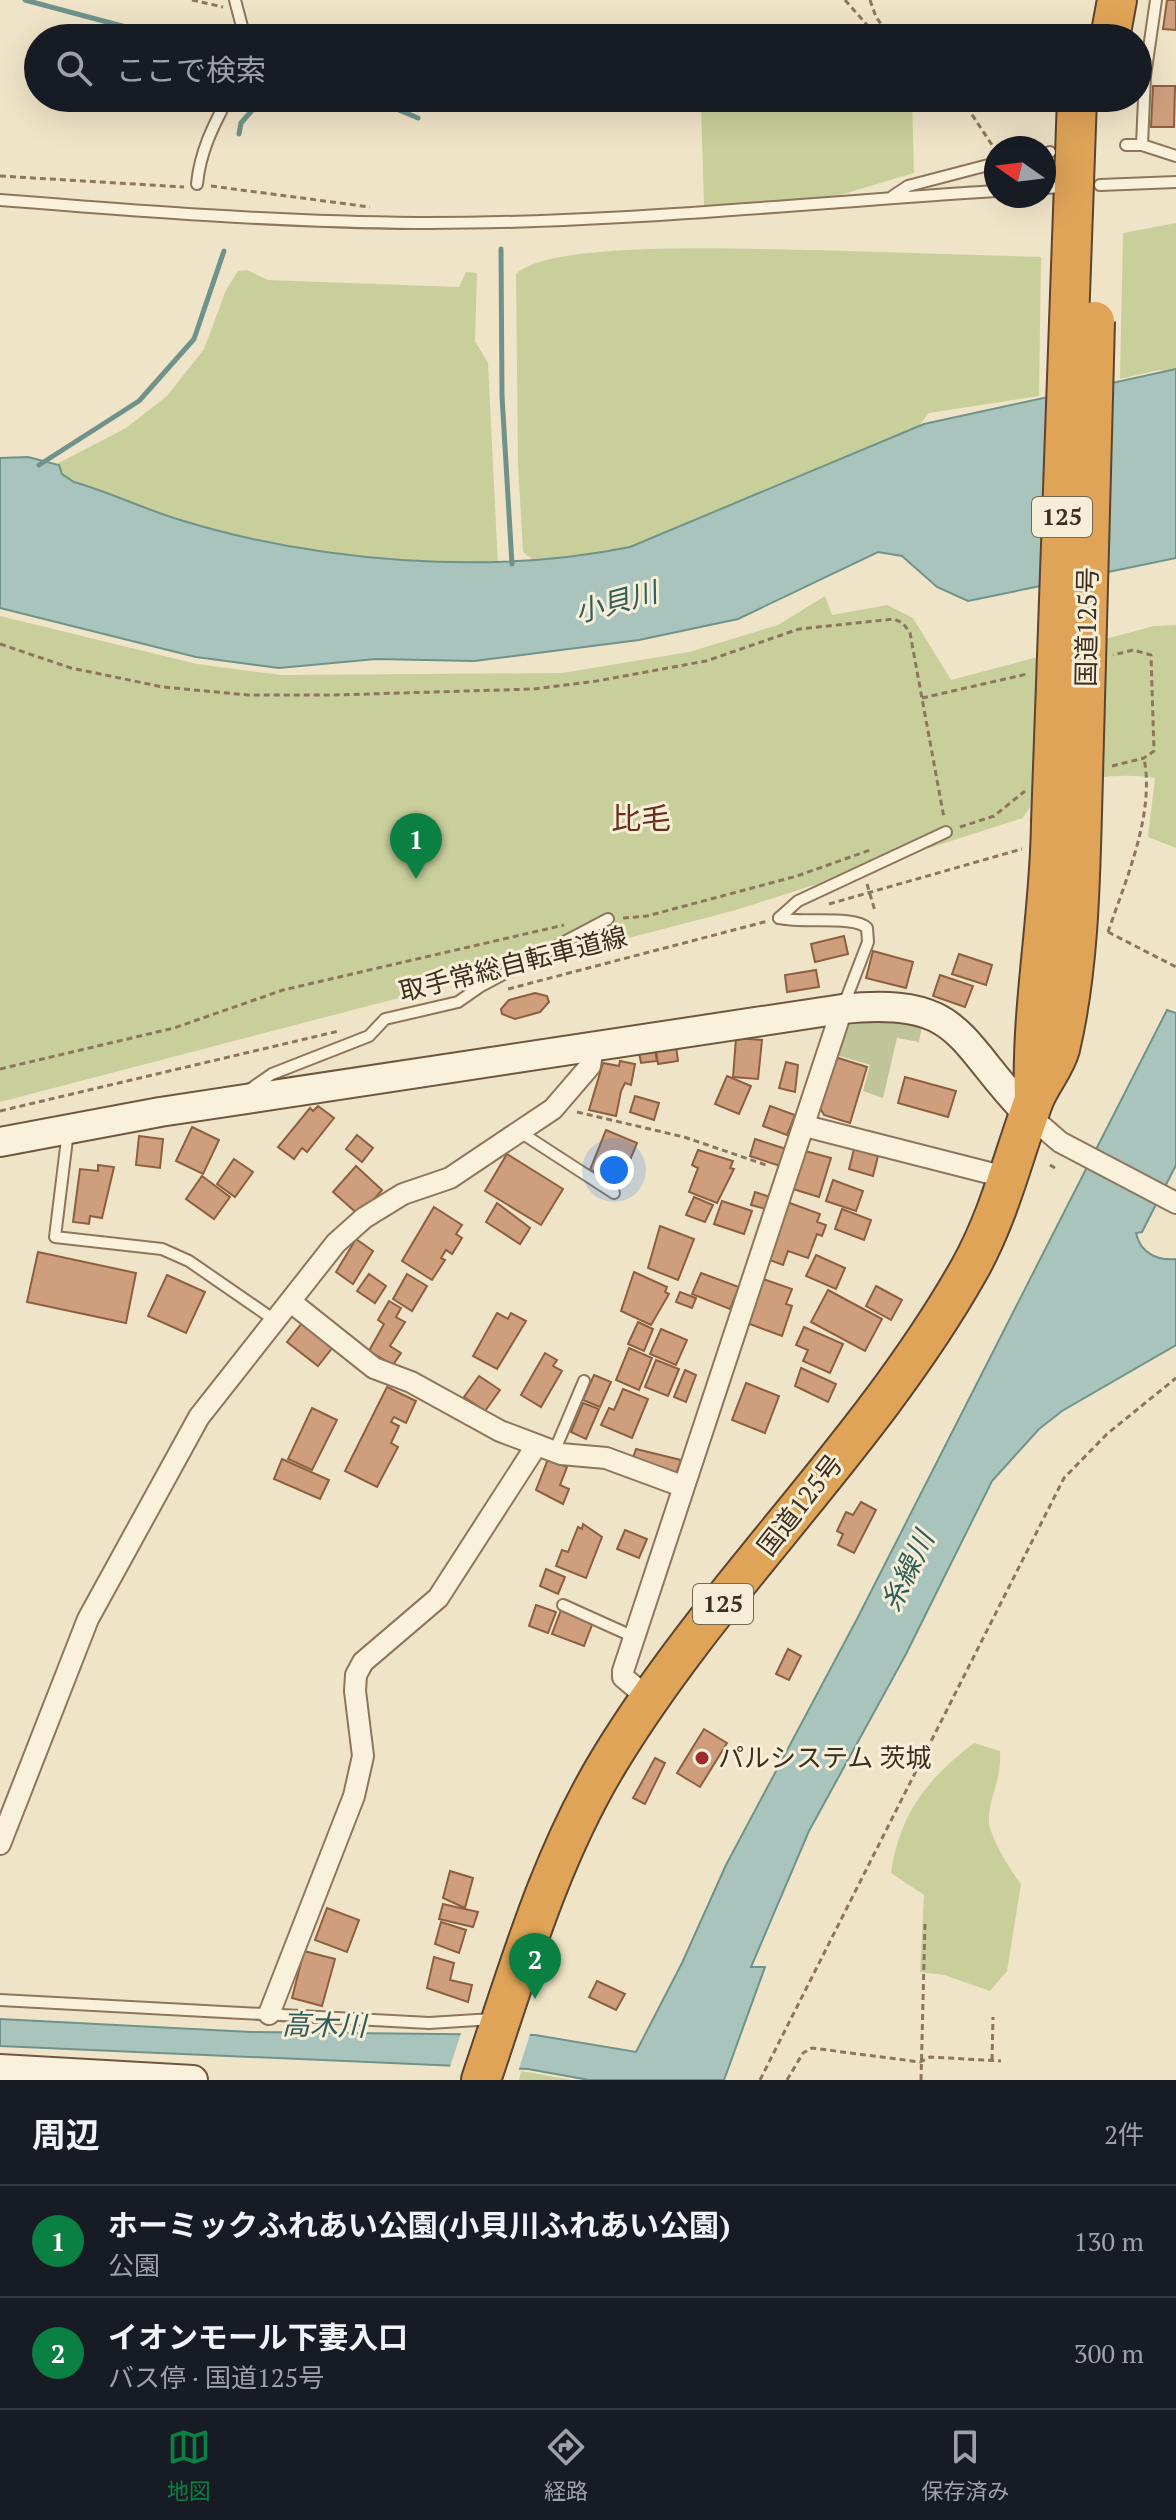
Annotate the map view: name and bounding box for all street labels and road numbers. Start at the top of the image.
road number: 125 [1032,497,1092,537]
street label: 国道125号 [1068,567,1104,687]
street label: 取手常総自転車道線 [395,918,630,1008]
street label: 国道125号 [749,1447,849,1562]
road number: 125 [693,1584,753,1624]

